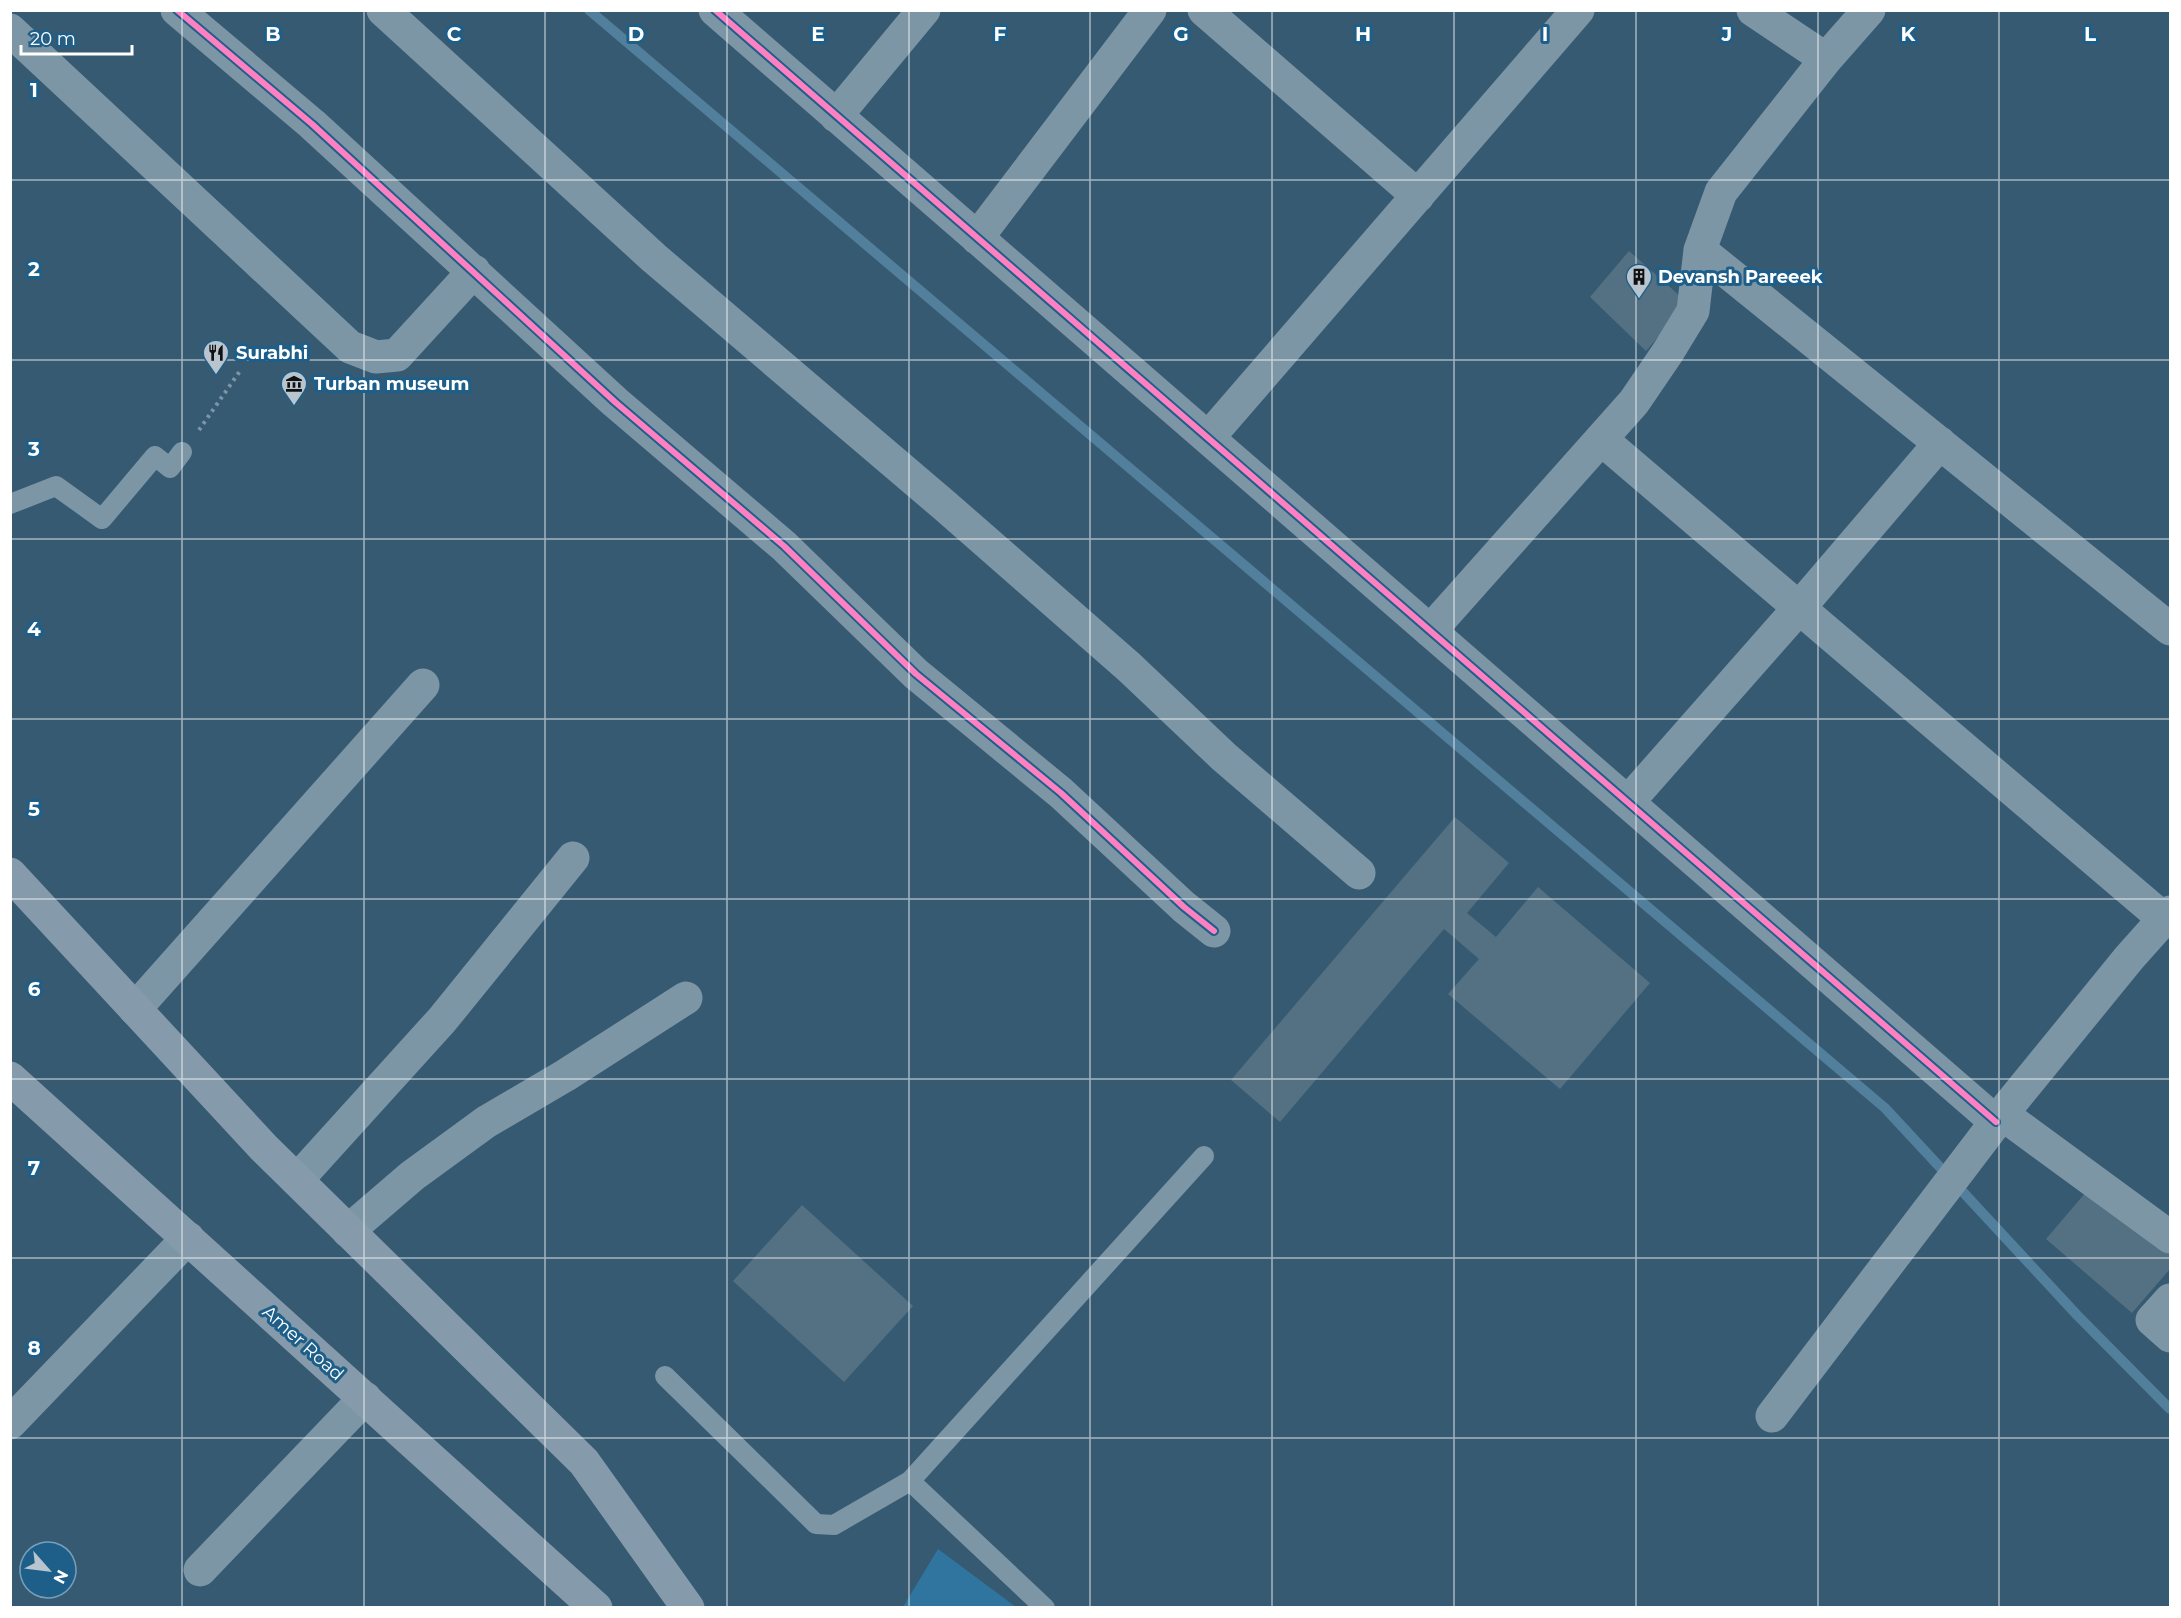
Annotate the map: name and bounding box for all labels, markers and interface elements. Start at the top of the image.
scale bar [21,18,132,56]
text: B [265,22,281,46]
text: C [447,22,462,46]
text: D [628,22,644,46]
text: E [811,22,825,46]
text: F [994,22,1007,46]
text: G [1173,22,1189,46]
text: H [1355,22,1371,46]
text: I [1542,22,1548,46]
text: J [1721,22,1732,46]
text: K [1901,22,1917,46]
text: L [2084,22,2096,46]
text: 20 m [30,28,76,50]
text: 1 [30,78,38,102]
text: 2 [28,257,40,281]
building icon: Devansh Pareeek [1624,262,1654,300]
place label: Devansh Pareeek [1658,266,1823,288]
restaurant icon: Surabhi [201,338,231,376]
place label: Surabhi [236,342,308,364]
museum icon: Turban museum [279,369,309,407]
place label: Turban museum [314,373,469,395]
text: 3 [27,437,40,461]
text: 4 [27,617,41,641]
text: 5 [28,797,40,821]
text: 6 [28,977,41,1001]
text: 7 [28,1156,40,1180]
street label: Amer Road [258,1301,348,1385]
text: 8 [27,1336,41,1360]
north arrow [18,1540,78,1600]
text: N [49,1567,72,1587]

